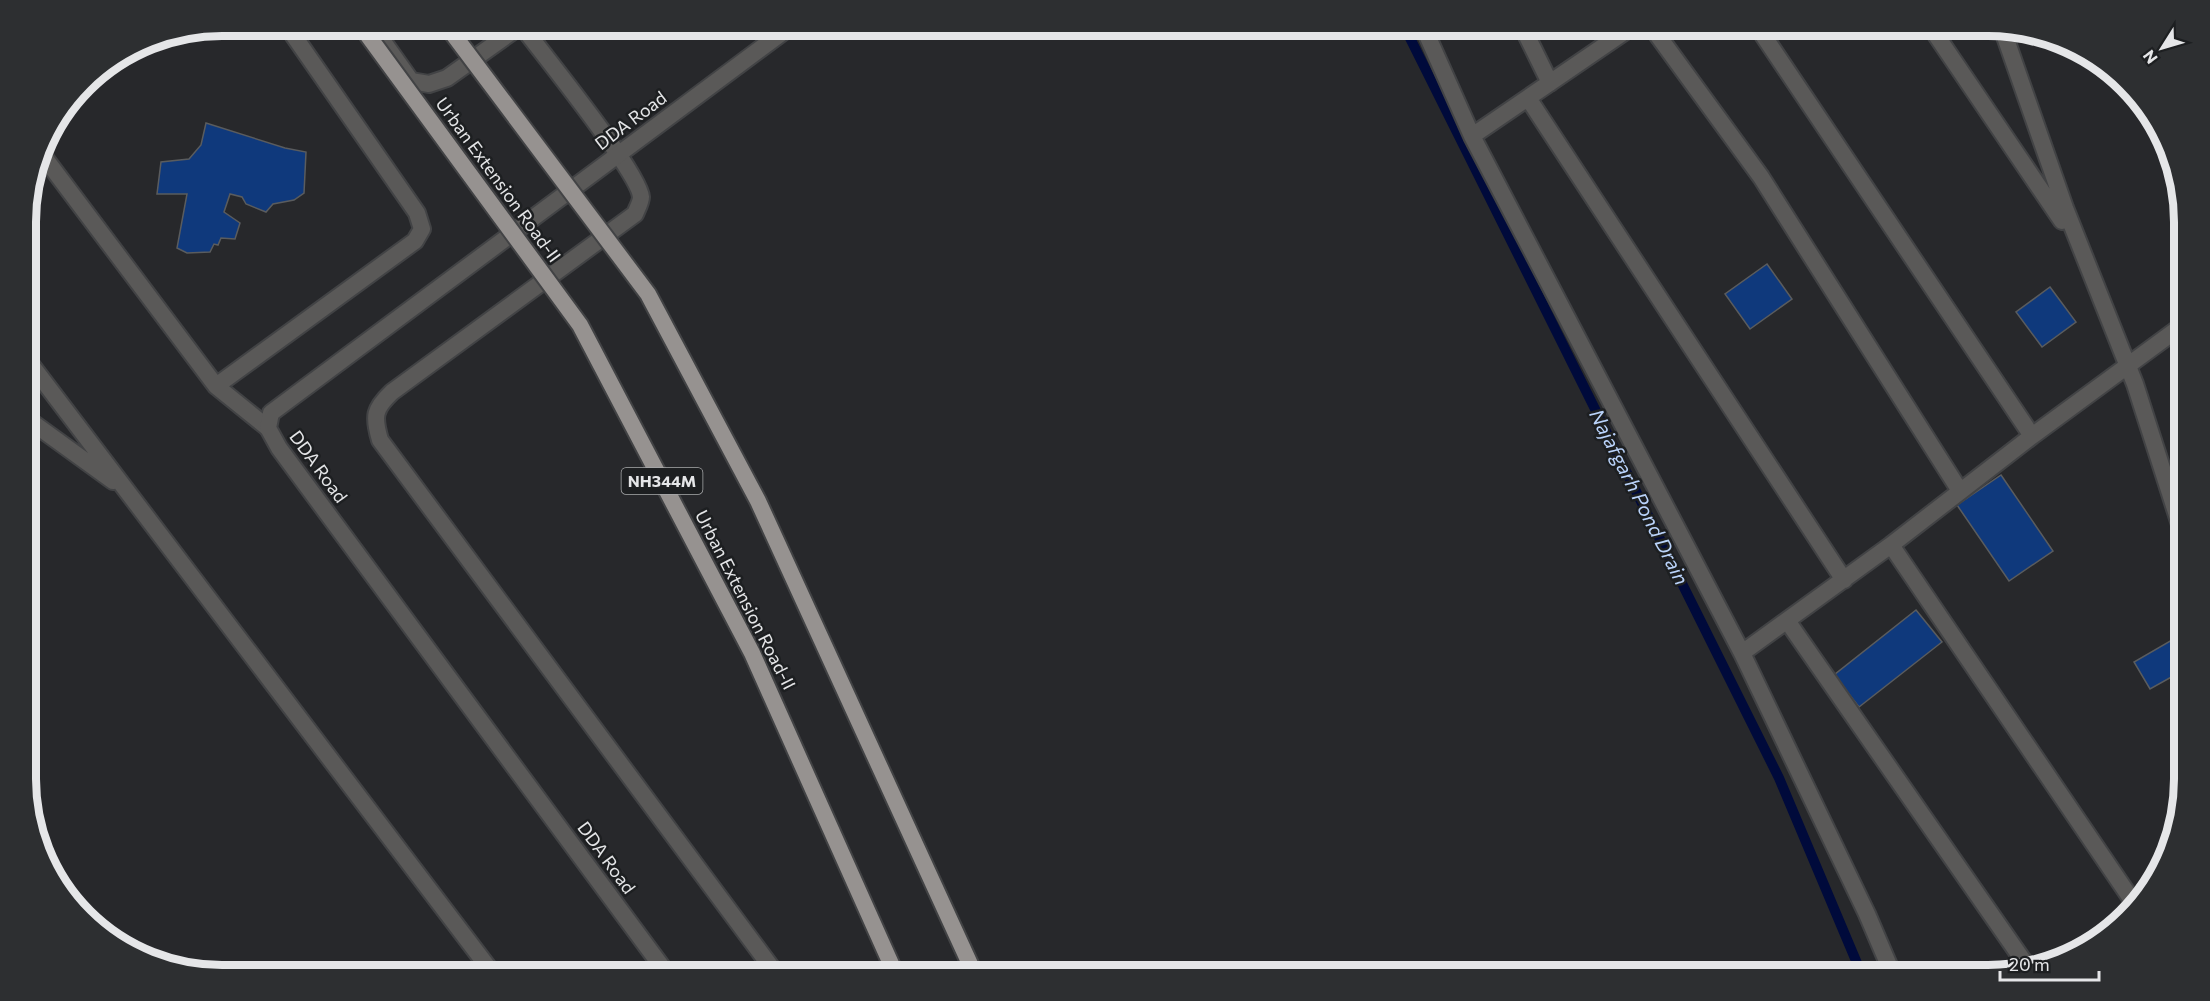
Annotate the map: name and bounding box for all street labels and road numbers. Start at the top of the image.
street label: DDA Road [590,86,671,154]
street label: Urban Extension Road-II [432,93,566,266]
street label: DDA Road [285,426,352,507]
road number: NH344M [622,468,702,494]
street label: Urban Extension Road-II [691,506,801,693]
street label: DDA Road [573,817,640,898]

